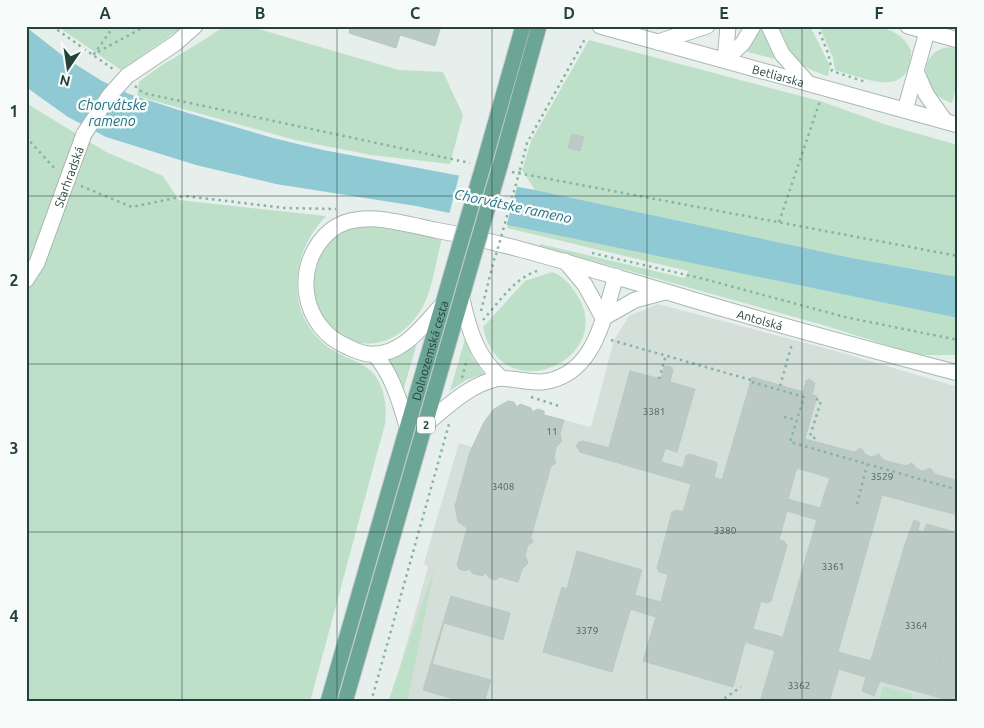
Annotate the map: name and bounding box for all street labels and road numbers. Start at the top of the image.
street label: Betliarska [751,62,806,89]
street label: Starhradská [51,145,85,209]
street label: Dolnozemská cesta [409,299,450,402]
street label: Antolská [736,307,784,332]
road number: 2 [417,416,435,434]

